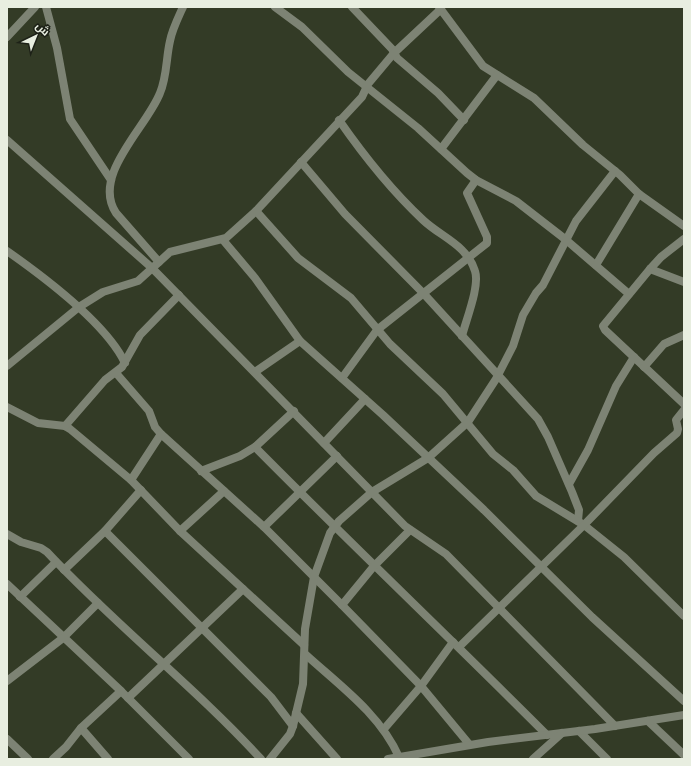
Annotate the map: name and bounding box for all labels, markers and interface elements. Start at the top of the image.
north arrow [16,16,56,56]
text: ش [32,18,53,39]

